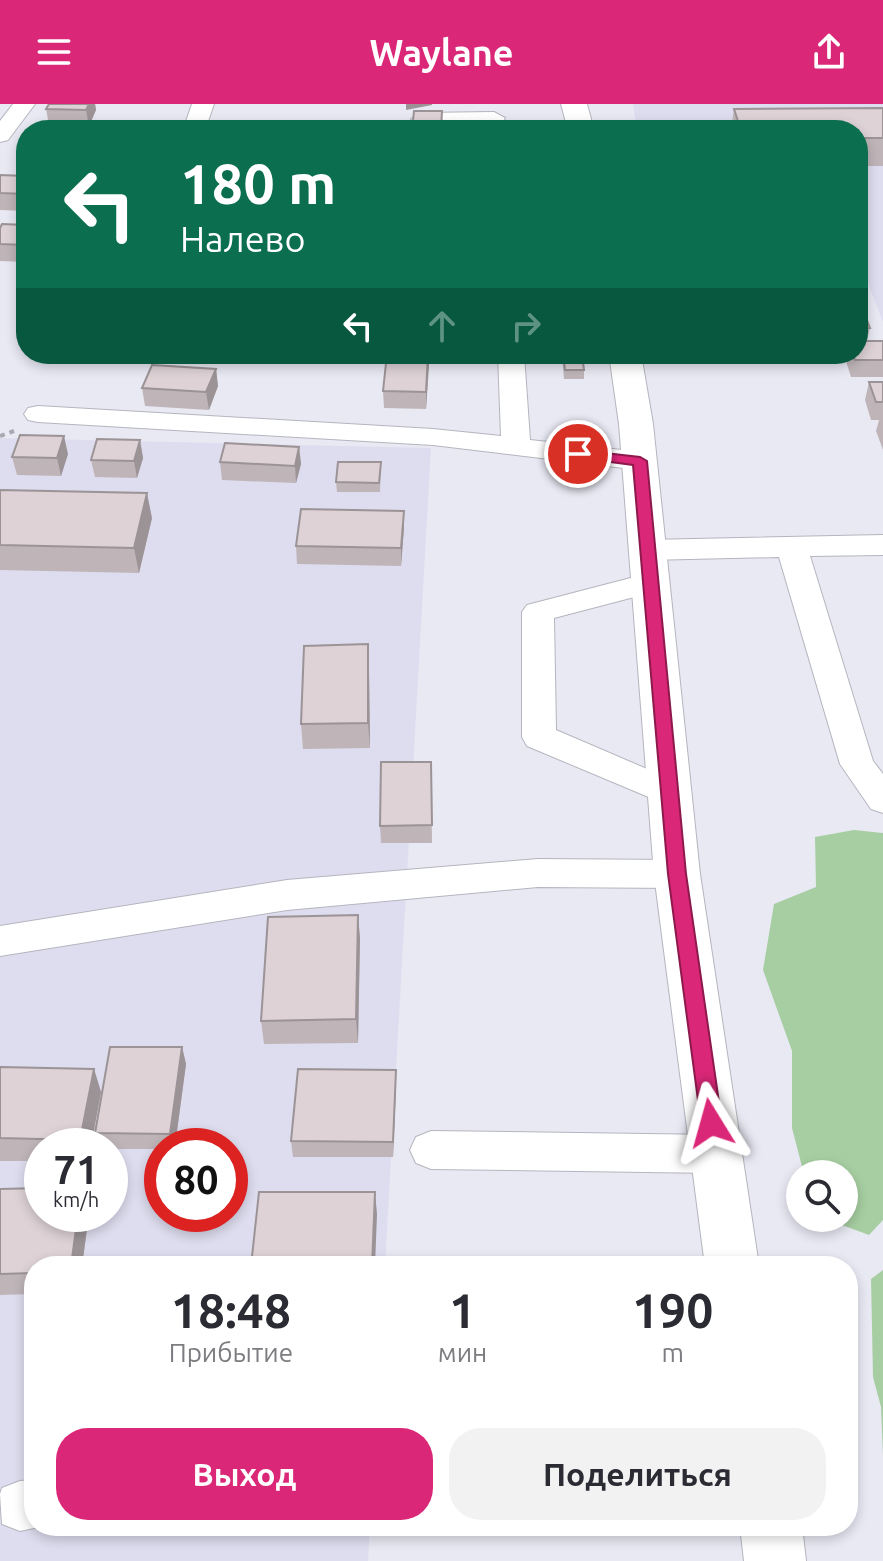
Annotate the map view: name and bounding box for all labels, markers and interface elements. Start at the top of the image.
icon: menu [32,30,76,74]
icon: share [807,30,851,74]
text: Waylane [370,32,513,73]
icon: left [48,152,152,256]
text: 180 m [180,152,336,215]
text: Налево [180,218,305,259]
icon: left [336,304,380,348]
icon: ahead [420,304,464,348]
icon: right [504,304,548,348]
pin [544,420,612,488]
icon: arrive [556,432,600,476]
position arrow [669,1081,753,1165]
speed limit sign: 80 [144,1128,248,1232]
text: 71 [53,1147,99,1192]
map controls [786,1160,858,1232]
button: search [786,1160,858,1232]
text: km/h [53,1188,99,1211]
text: 18:48 [171,1283,291,1337]
text: 1 [449,1283,476,1337]
text: 190 [632,1283,713,1337]
text: Прибытие [169,1338,293,1367]
text: мин [438,1338,487,1367]
text: m [661,1338,684,1367]
button: Выход [56,1428,433,1520]
button: Поделиться [449,1428,826,1520]

